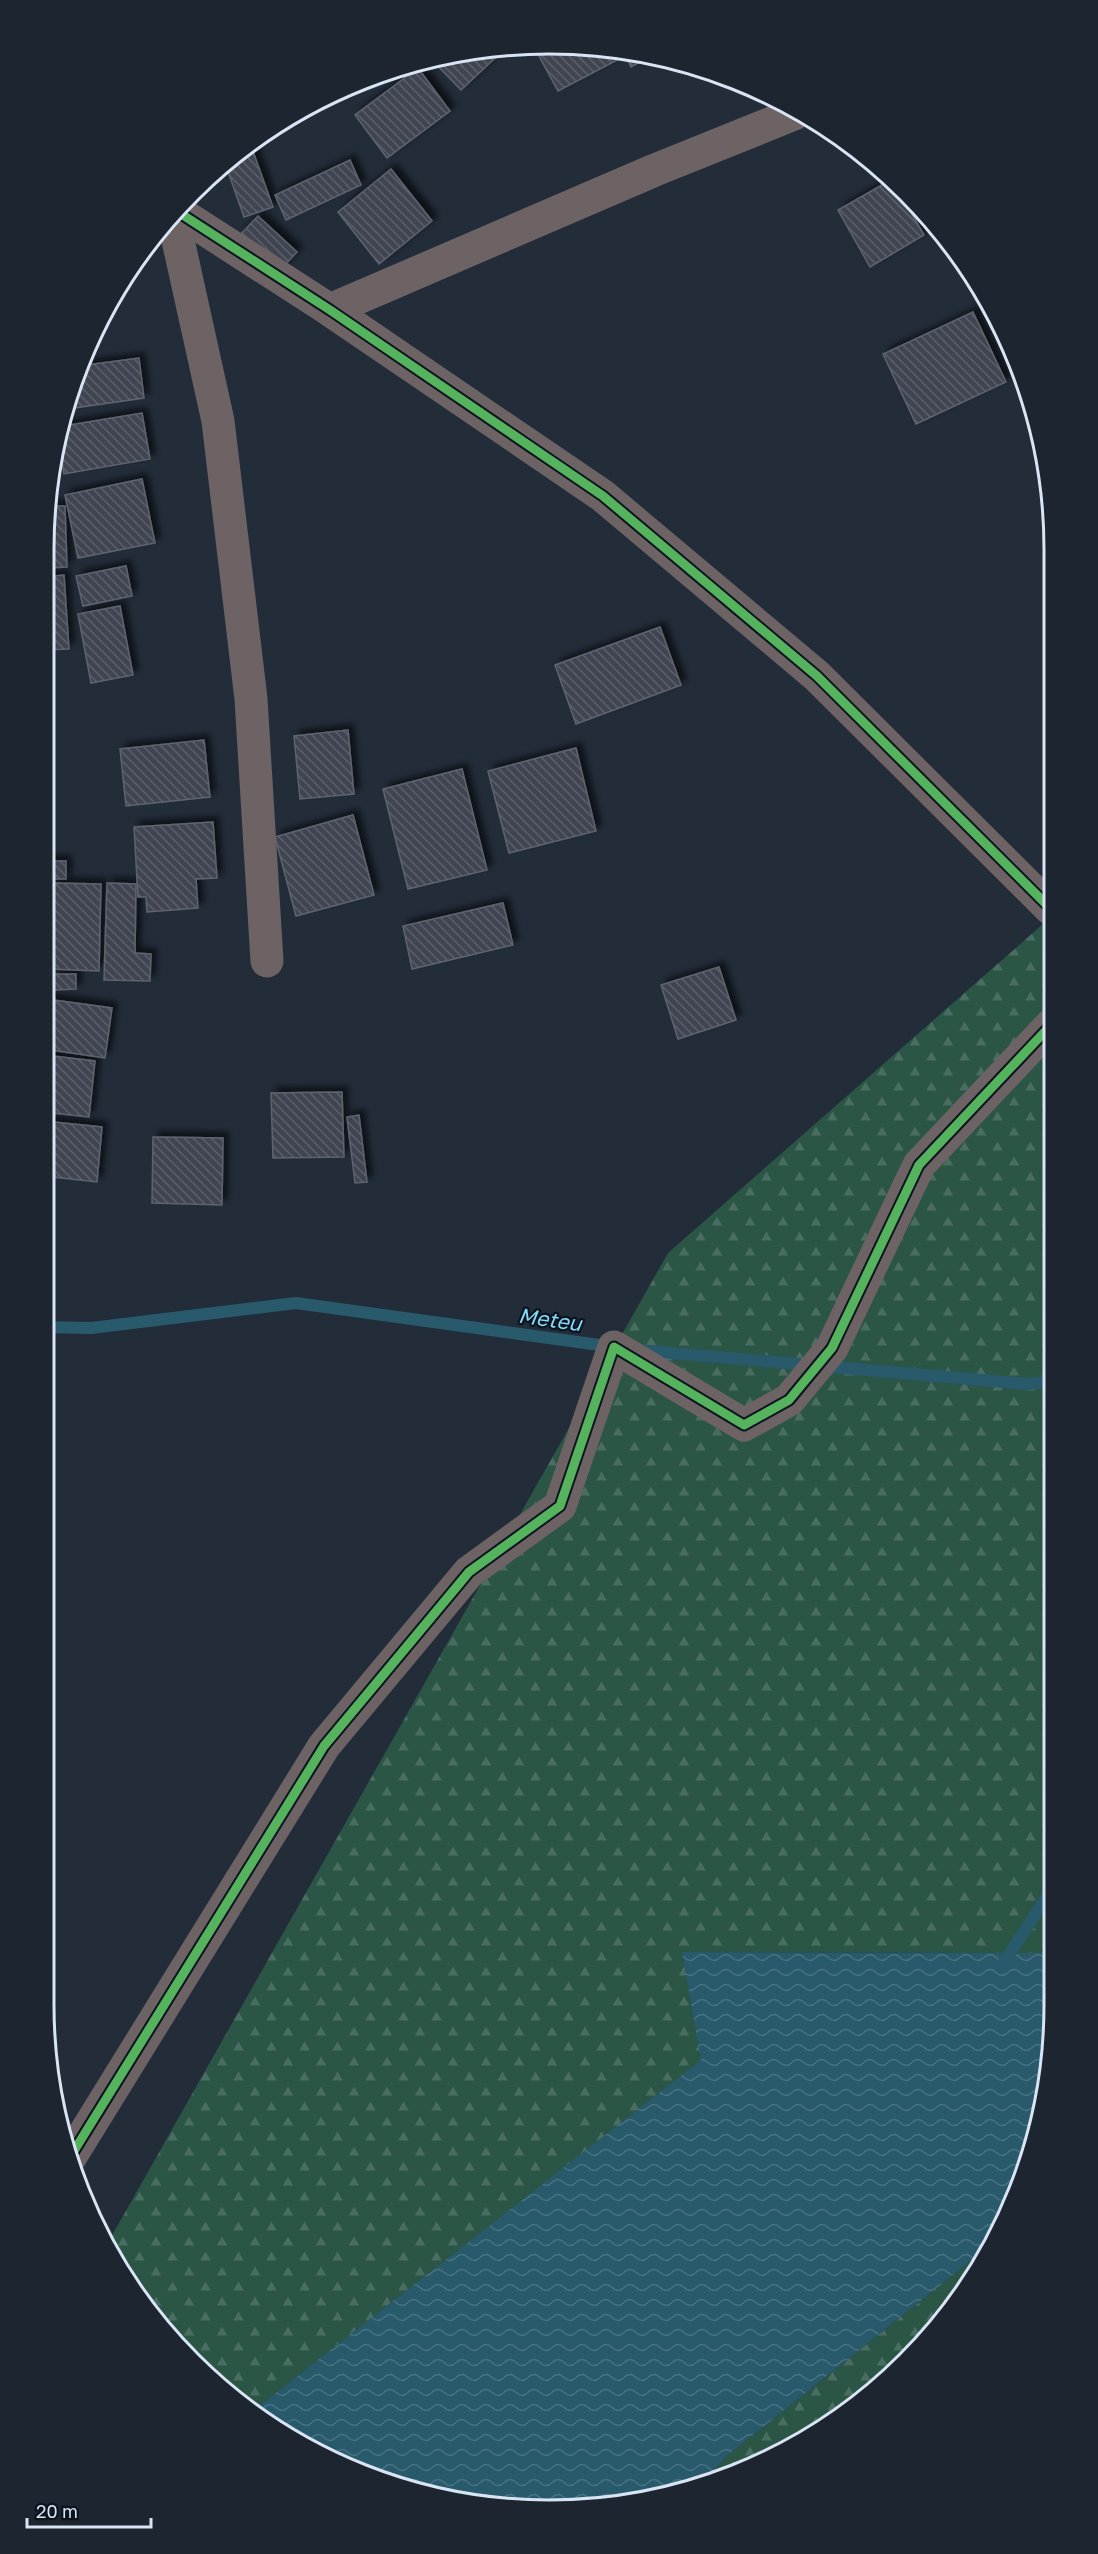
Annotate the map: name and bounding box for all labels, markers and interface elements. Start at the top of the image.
water label: Meteu [517,1302,585,1336]
scale bar [27,2491,152,2529]
text: 20 m [36,2500,78,2522]

